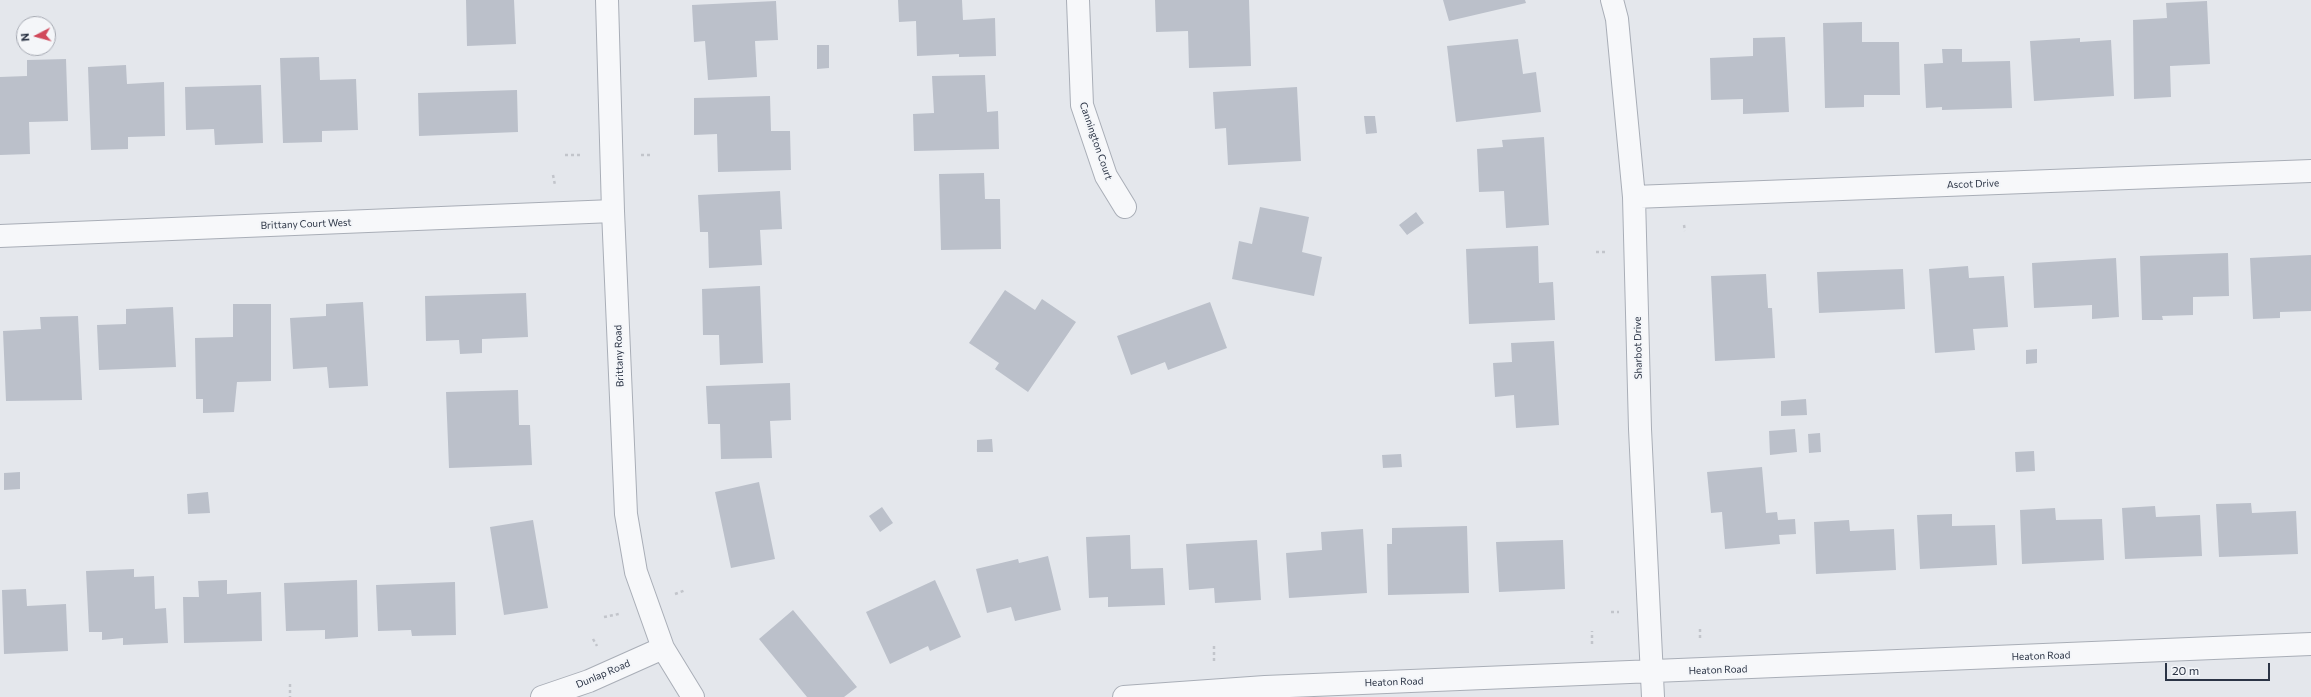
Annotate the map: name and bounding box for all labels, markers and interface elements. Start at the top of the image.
north arrow [16,16,56,56]
text: N [18,32,31,42]
street label: Cannington Court [1077,101,1115,181]
street label: Ascot Drive [1947,177,1999,191]
street label: Brittany Court West [260,216,352,232]
street label: Sharbot Drive [1631,316,1645,380]
street label: Brittany Road [612,325,626,387]
street label: Heaton Road [2011,649,2071,663]
scale bar [2167,655,2272,681]
street label: Dunlap Road [574,657,632,691]
street label: Heaton Road [1688,663,1748,677]
text: 20 m [2172,663,2199,677]
street label: Heaton Road [1364,675,1424,689]

